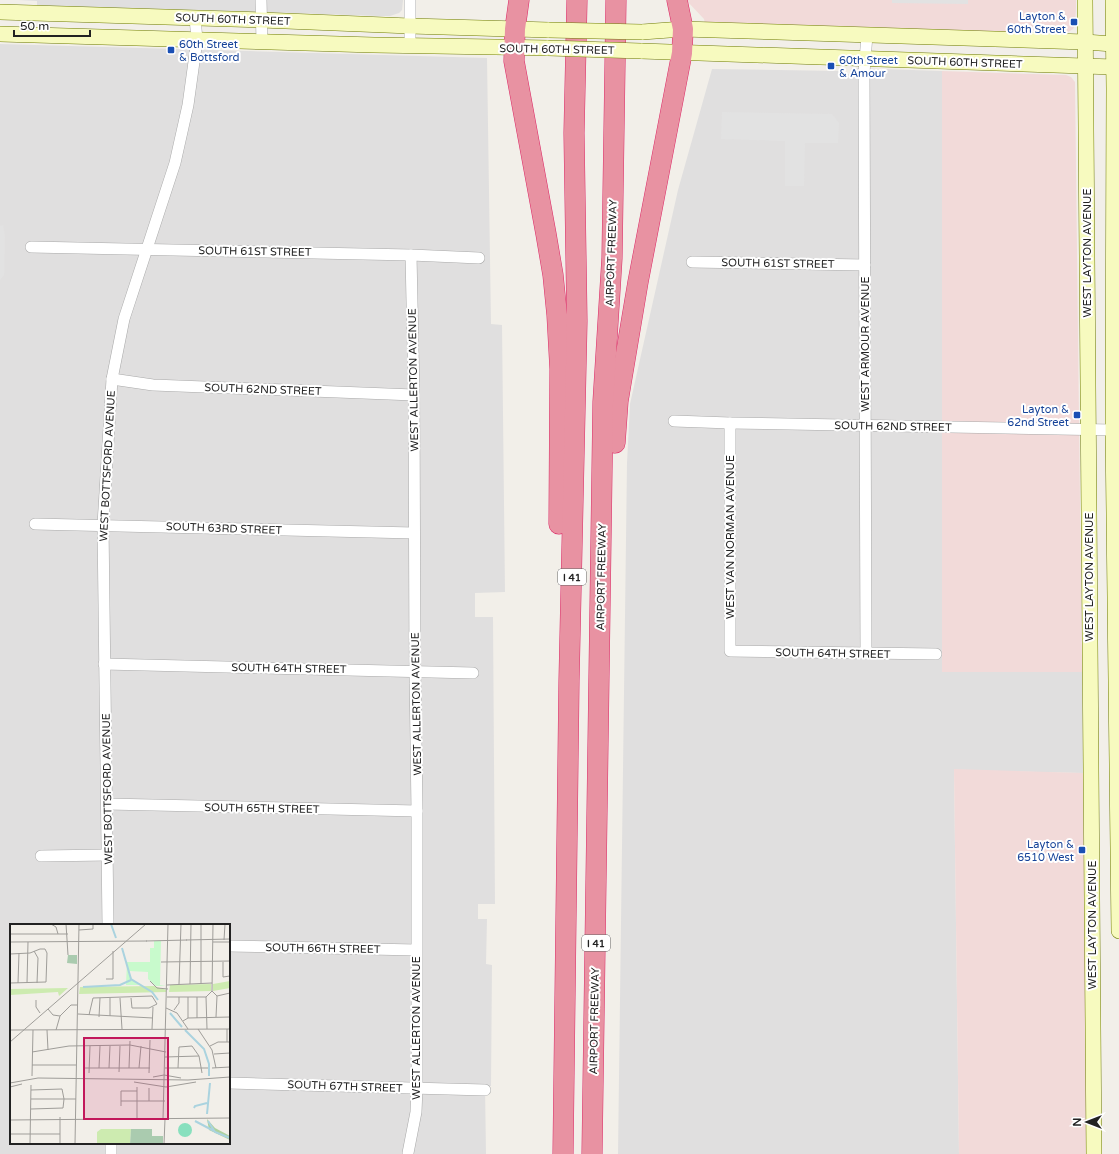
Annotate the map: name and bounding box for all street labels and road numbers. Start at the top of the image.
street label: SOUTH 60TH STREET [175,11,291,28]
street label: SOUTH 60TH STREET [499,42,615,57]
street label: SOUTH 60TH STREET [907,54,1023,71]
street label: WEST LAYTON AVENUE [1081,189,1094,317]
street label: AIRPORT FREEWAY [603,199,620,307]
street label: SOUTH 61ST STREET [198,244,312,259]
street label: SOUTH 61ST STREET [721,256,835,271]
street label: WEST ARMOUR AVENUE [859,276,872,412]
street label: WEST ALLERTON AVENUE [406,308,421,452]
street label: SOUTH 62ND STREET [204,381,322,398]
street label: WEST BOTTSFORD AVENUE [97,390,118,542]
street label: SOUTH 62ND STREET [834,419,952,434]
street label: WEST VAN NORMAN AVENUE [724,455,737,619]
street label: WEST LAYTON AVENUE [1083,513,1096,641]
street label: SOUTH 63RD STREET [166,520,283,537]
street label: AIRPORT FREEWAY [594,523,609,631]
road number: I 41 [558,569,586,585]
street label: WEST ALLERTON AVENUE [409,632,424,776]
street label: SOUTH 64TH STREET [775,646,891,661]
street label: SOUTH 64TH STREET [231,661,347,676]
street label: WEST BOTTSFORD AVENUE [100,713,115,865]
street label: SOUTH 65TH STREET [204,801,320,816]
street label: WEST LAYTON AVENUE [1086,861,1099,989]
road number: I 41 [582,935,610,951]
street label: SOUTH 66TH STREET [265,941,381,956]
street label: WEST ALLERTON AVENUE [410,956,423,1100]
street label: AIRPORT FREEWAY [587,967,602,1075]
street label: SOUTH 67TH STREET [287,1078,403,1095]

